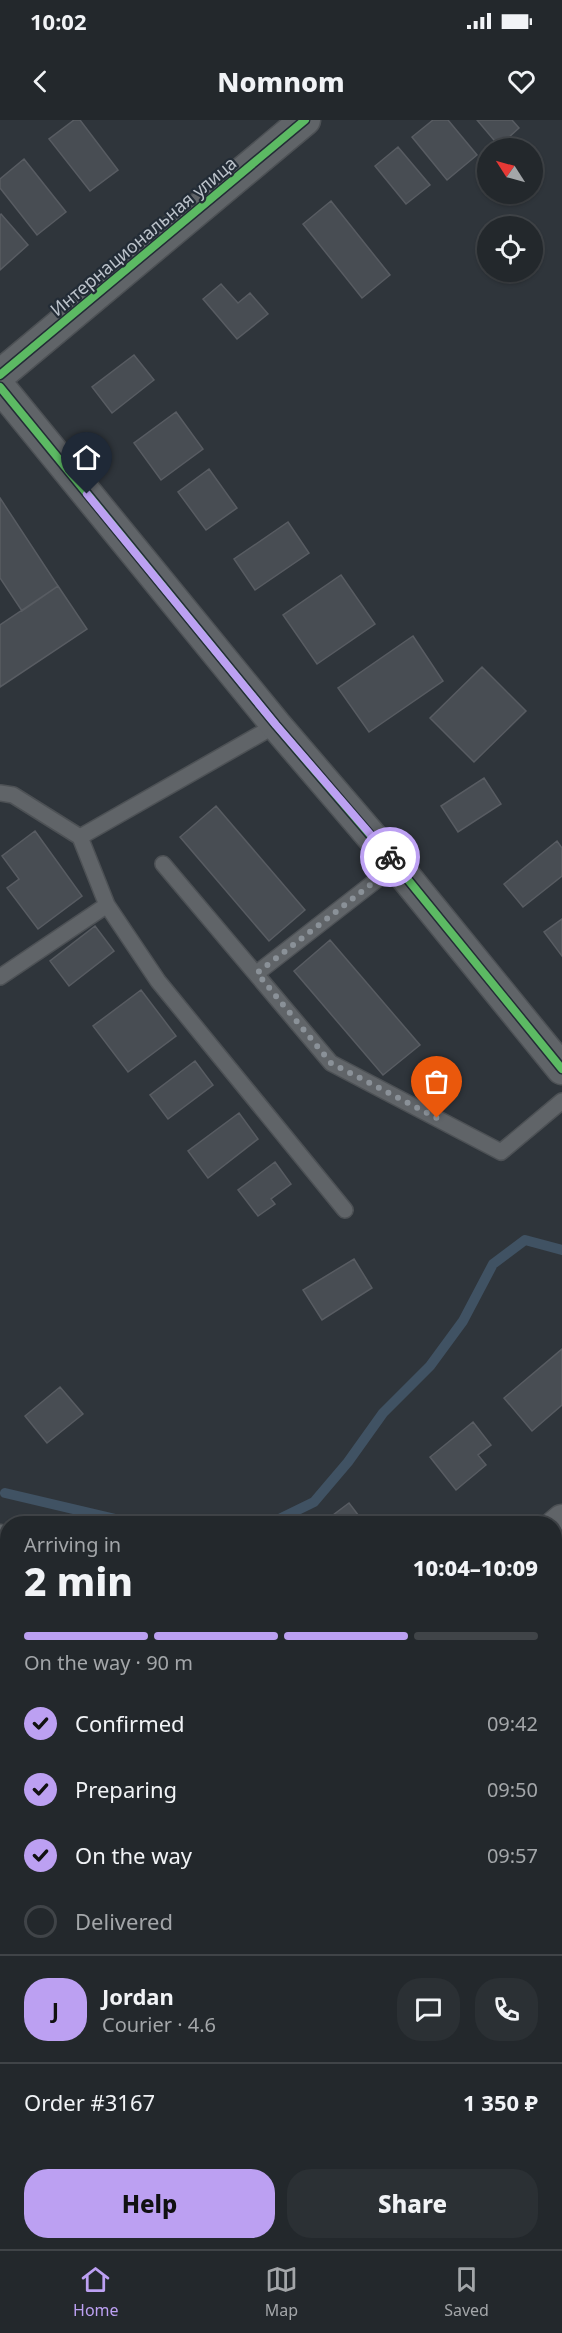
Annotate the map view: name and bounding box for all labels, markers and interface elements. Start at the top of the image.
text: 10:02 [30,6,87,36]
text: Nomnom [217,63,345,100]
icon: back [24,65,57,98]
icon: heart [505,65,538,98]
north arrow [477,138,543,204]
map controls [477,138,543,282]
street label: Интернациональная улица [45,151,241,321]
button: locate [477,216,543,282]
pin [61,432,112,494]
icon: home [70,441,103,474]
courier [360,827,420,887]
icon: bike [374,841,407,874]
pin [411,1056,462,1118]
icon: bag [420,1065,453,1098]
text: Arriving in [24,1531,121,1558]
text: 10:04–10:09 [413,1552,538,1582]
text: 2 min [24,1554,133,1607]
text: On the way · 90 m [24,1649,193,1676]
icon: check [24,1707,57,1740]
text: Confirmed [75,1708,185,1738]
text: 09:42 [487,1710,538,1737]
icon: check [24,1773,57,1806]
text: Preparing [75,1774,177,1804]
text: 09:50 [487,1776,538,1803]
icon: check [24,1839,57,1872]
text: On the way [75,1840,192,1870]
text: 09:57 [487,1842,538,1869]
text: Delivered [75,1906,173,1936]
button: chat [397,1978,460,2041]
button: phone [475,1978,538,2041]
text: Jordan [102,1981,174,2011]
text: J [52,1994,59,2024]
text: Courier · 4.6 [102,2011,216,2038]
text: Order #3167 [24,2087,155,2117]
text: 1 350 ₽ [463,2087,538,2117]
button: Help [24,2169,275,2238]
button: Share [287,2169,538,2238]
tab: Home [73,2263,119,2321]
tab: Map [265,2263,298,2321]
tab: Saved [444,2263,489,2321]

